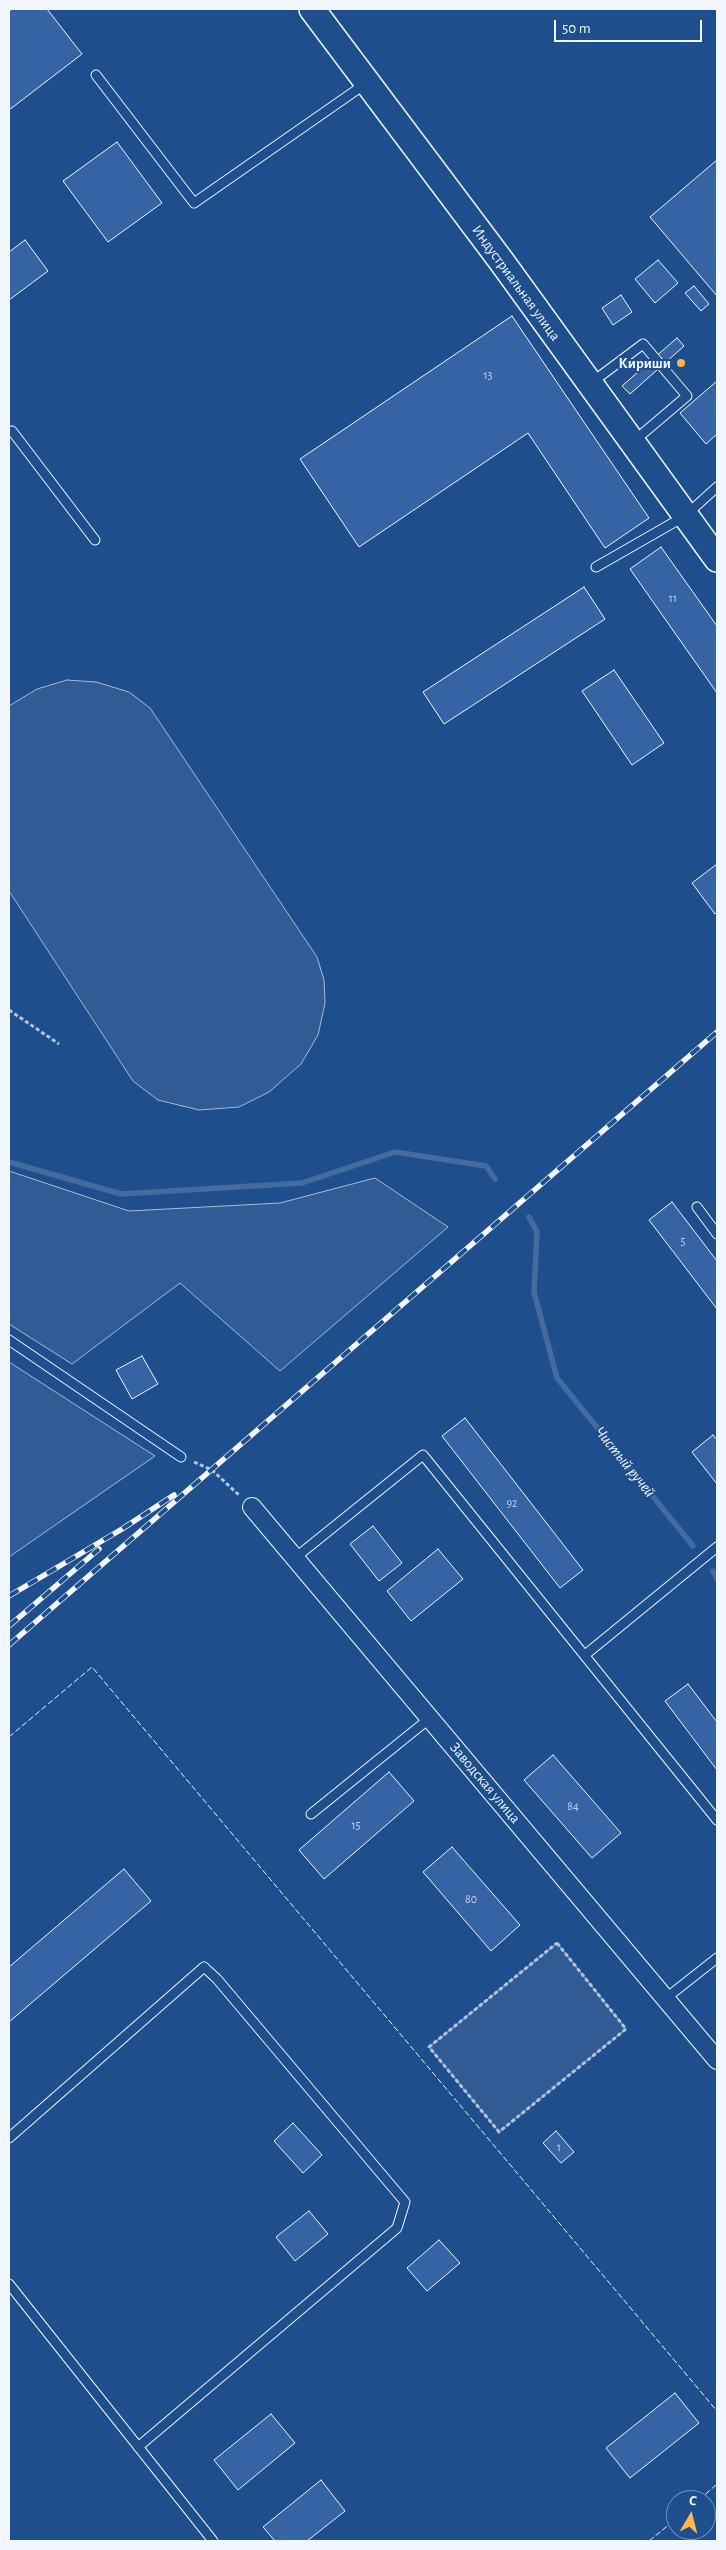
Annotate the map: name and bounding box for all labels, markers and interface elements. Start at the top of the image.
scale bar [556,10,704,42]
text: 50 m [562,21,591,36]
street label: Индустриальная улица [468,222,564,344]
place label: Кириши [619,354,671,372]
marker: Кириши [675,357,687,369]
house number: 13 [483,368,493,382]
house number: 11 [669,591,677,605]
house number: 5 [680,1234,686,1248]
water label: Чистый ручей [591,1423,659,1501]
house number: 92 [506,1496,518,1510]
street label: Заводская улица [446,1739,524,1827]
house number: 84 [567,1799,579,1813]
house number: 15 [351,1818,361,1832]
house number: 80 [465,1892,477,1906]
house number: 1 [557,2140,561,2154]
north arrow [666,2490,716,2540]
text: С [688,2494,698,2509]

